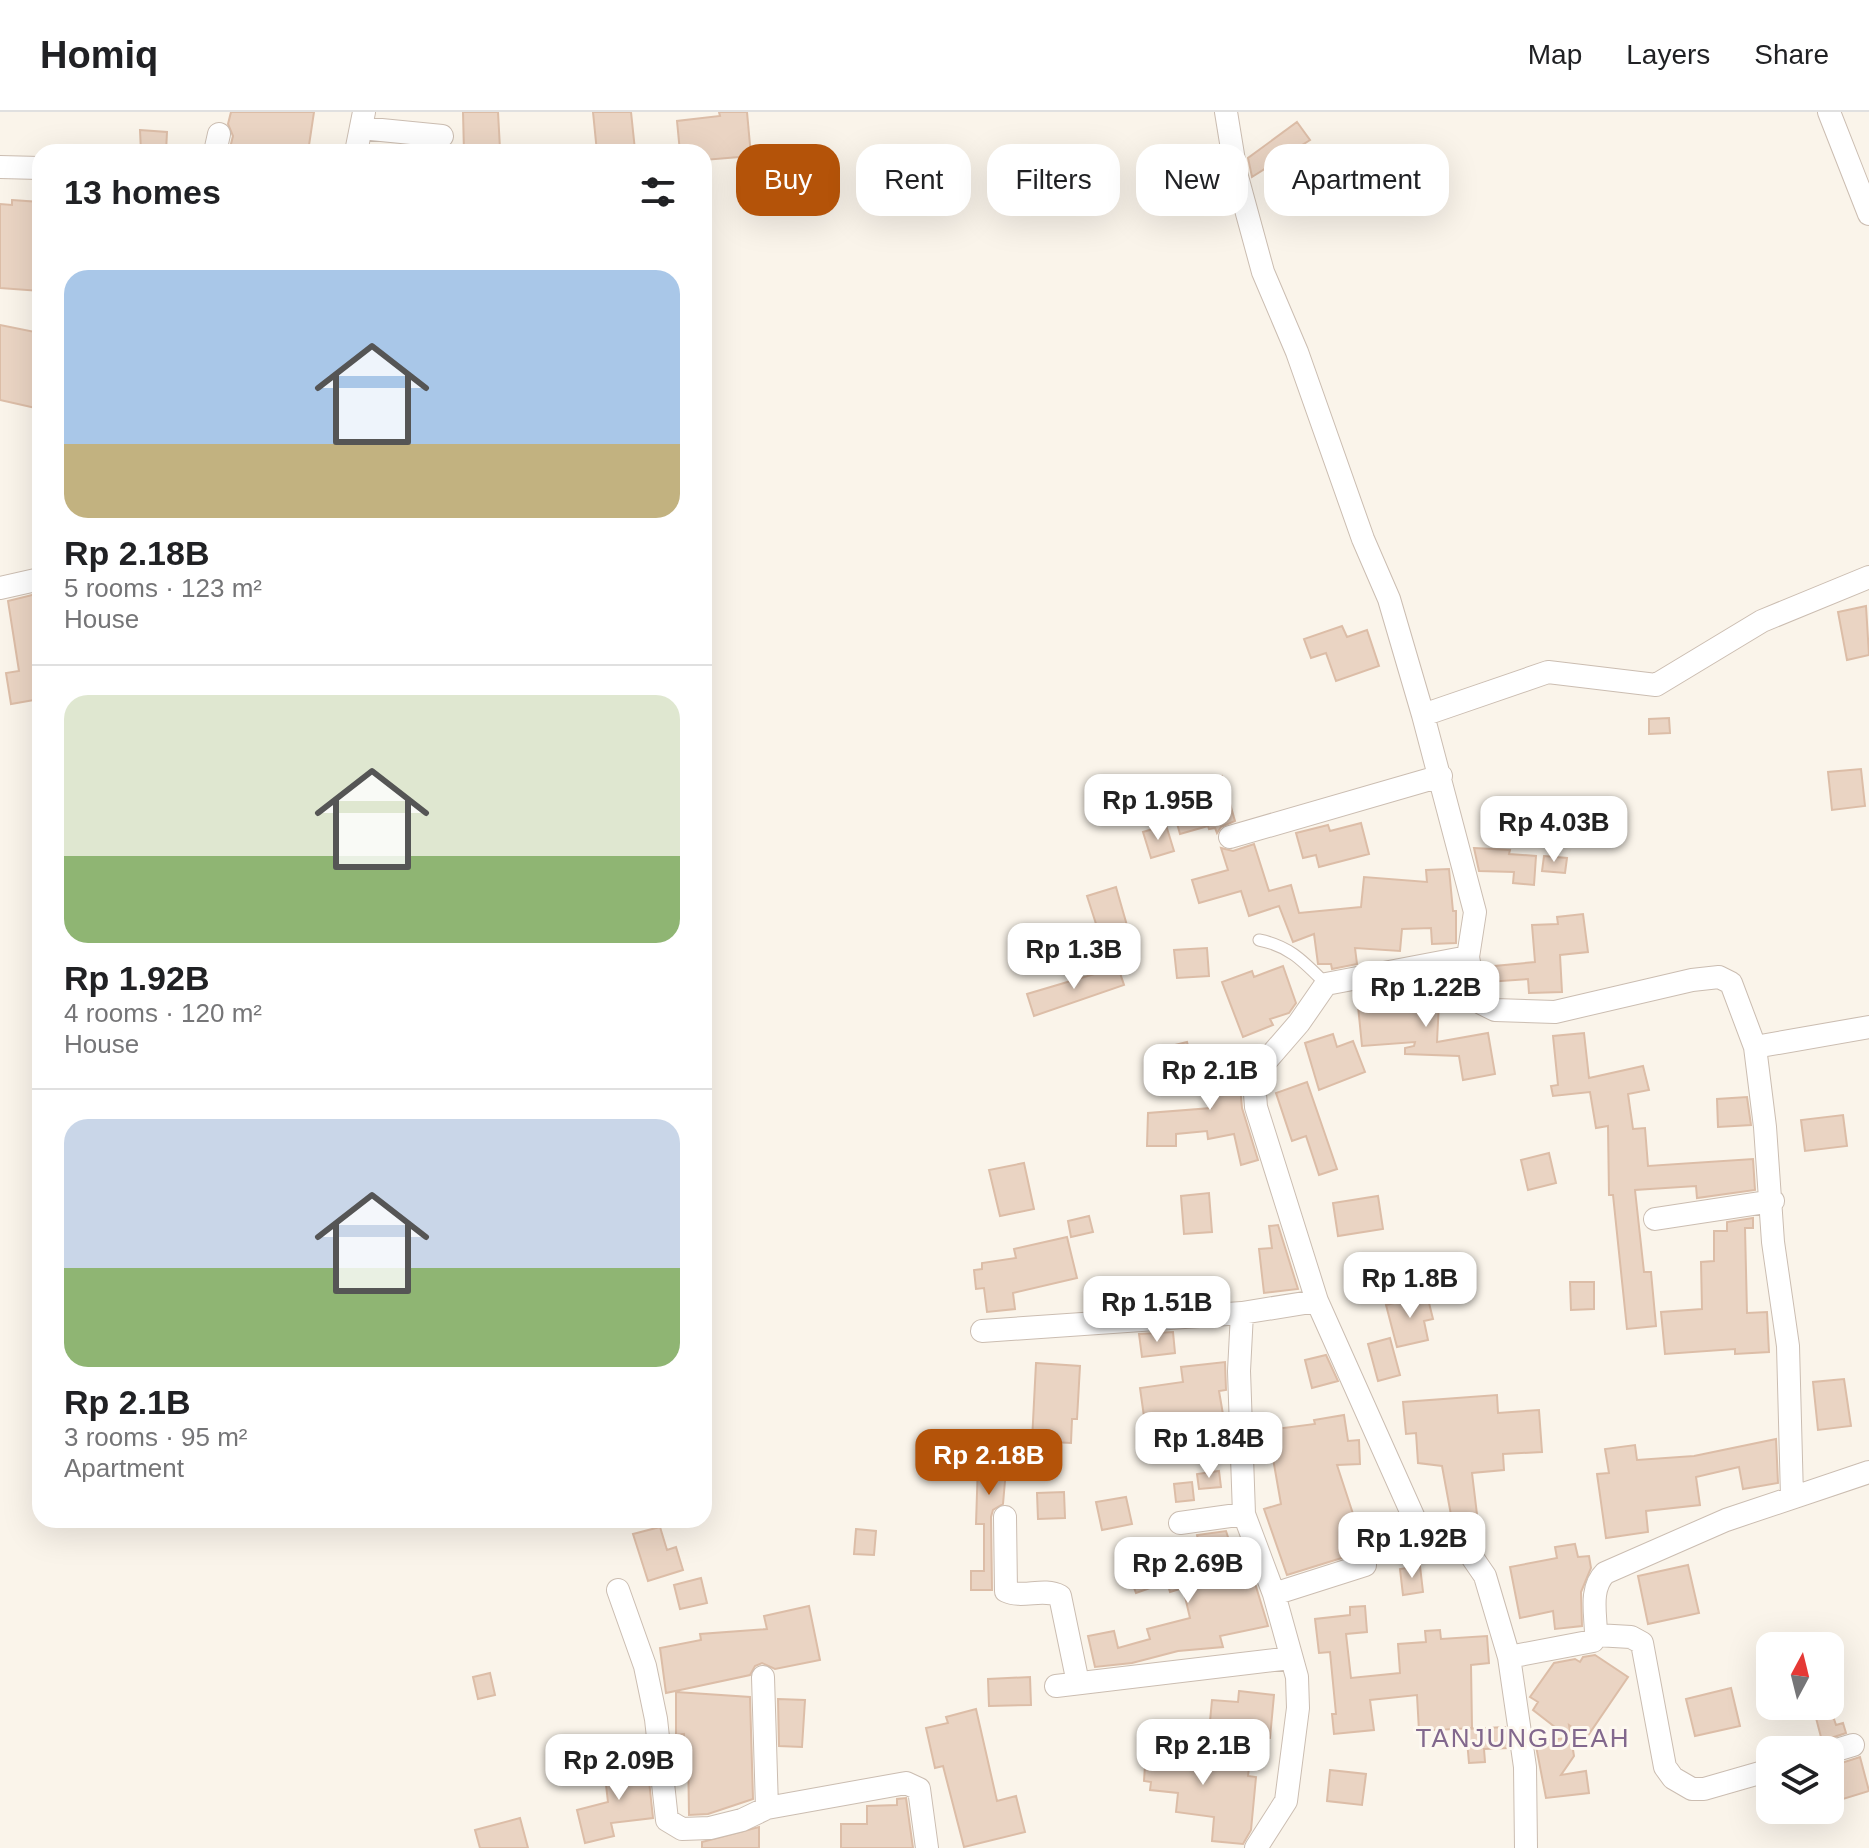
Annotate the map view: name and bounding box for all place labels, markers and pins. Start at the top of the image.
pin: Rp 1.95B [1075,774,1241,842]
pin: Rp 4.03B [1471,796,1637,864]
pin: Rp 1.3B [1000,923,1148,991]
pin: Rp 1.22B [1343,961,1509,1029]
pin: Rp 2.1B [1136,1044,1284,1112]
pin: Rp 1.8B [1336,1252,1484,1320]
pin: Rp 1.51B [1074,1276,1240,1344]
pin: Rp 1.84B [1126,1412,1292,1480]
pin: Rp 2.18B [906,1429,1072,1497]
pin: Rp 1.92B [1329,1512,1495,1580]
pin: Rp 2.69B [1105,1537,1271,1605]
pin: Rp 2.1B [1129,1719,1277,1787]
pin: Rp 2.09B [536,1734,702,1802]

